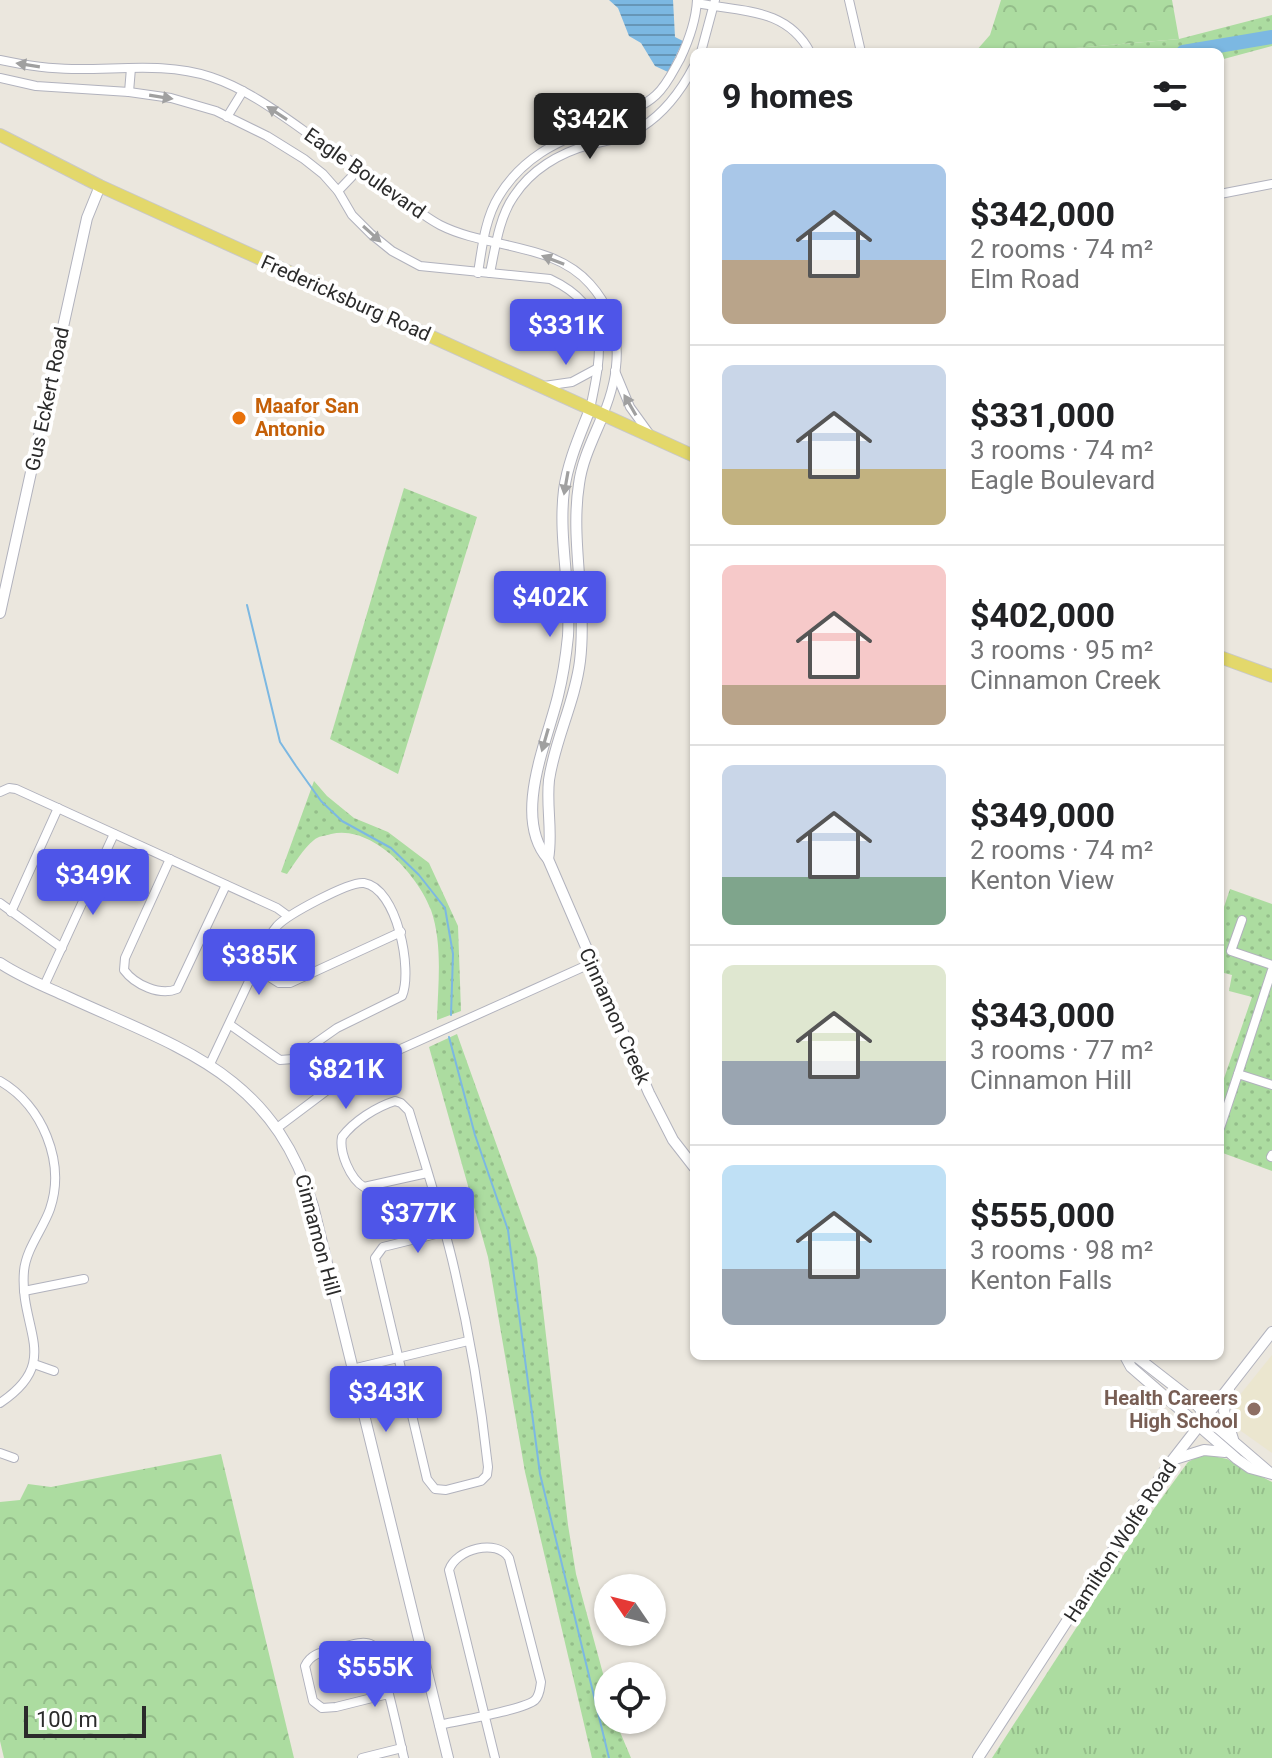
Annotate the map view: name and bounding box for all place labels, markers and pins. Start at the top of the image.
pin: $342K [534,93,646,161]
pin: $331K [510,299,622,367]
place label: Maafor San Antonio [255,394,359,441]
marker: Maafor San Antonio [230,409,248,427]
pin: $402K [494,571,606,639]
pin: $349K [37,849,149,917]
pin: $385K [203,929,315,997]
pin: $821K [290,1043,402,1111]
pin: $377K [362,1187,474,1255]
pin: $343K [330,1366,442,1434]
place label: Health Careers High School [1104,1386,1238,1433]
marker: Health Careers High School [1245,1400,1263,1418]
pin: $555K [319,1641,431,1709]

